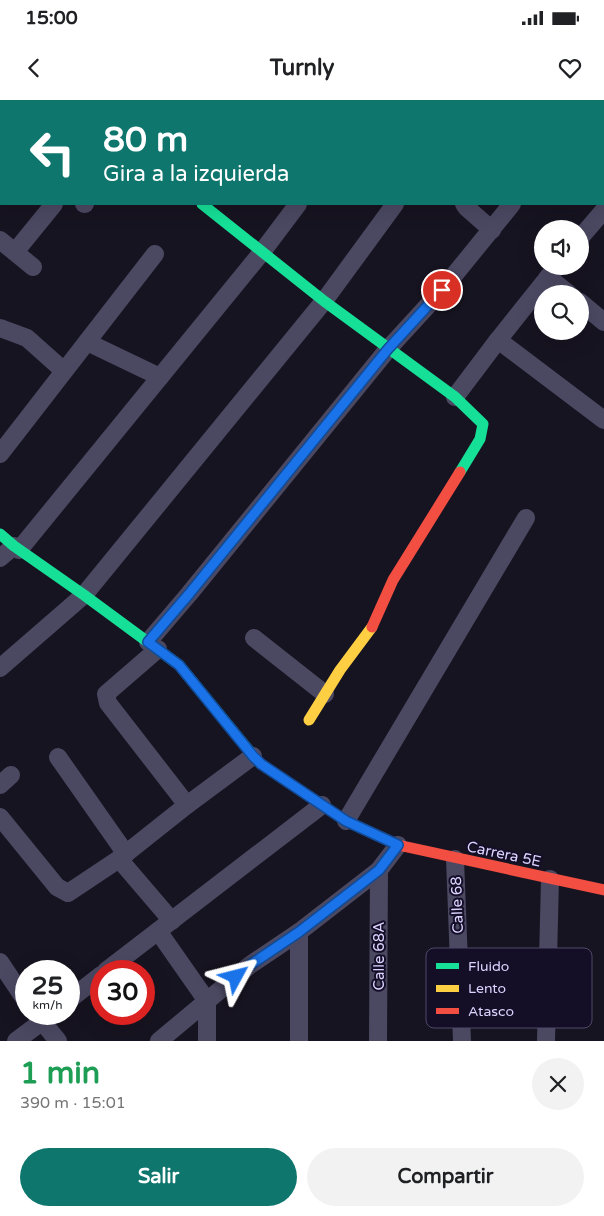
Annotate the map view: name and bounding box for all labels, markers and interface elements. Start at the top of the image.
text: 15:00 [25,7,78,29]
icon: back [20,54,48,82]
icon: heart [556,54,584,82]
text: Turnly [270,55,334,81]
text: 80 m [103,119,188,161]
icon: left [20,120,85,185]
text: Gira a la izquierda [103,161,289,187]
map controls [534,220,589,340]
button: sound [534,220,589,275]
pin [421,269,463,311]
icon: arrive [428,276,456,304]
button: search [534,285,589,340]
street label: Carrera 5E [465,837,543,871]
street label: Calle 68 [447,876,467,934]
street label: Calle 68A [370,922,388,990]
legend [426,948,592,1028]
position arrow [209,950,261,1002]
text: Fluido [468,958,509,975]
speed limit sign: 30 [90,960,155,1025]
text: 25 [32,971,63,1001]
text: Lento [468,980,506,997]
text: km/h [32,998,63,1012]
text: Atasco [468,1003,514,1020]
text: 1 min [20,1055,100,1092]
button: close [532,1058,584,1110]
text: 390 m · 15:01 [20,1093,126,1113]
button: Salir [20,1148,297,1206]
button: Compartir [307,1148,584,1206]

